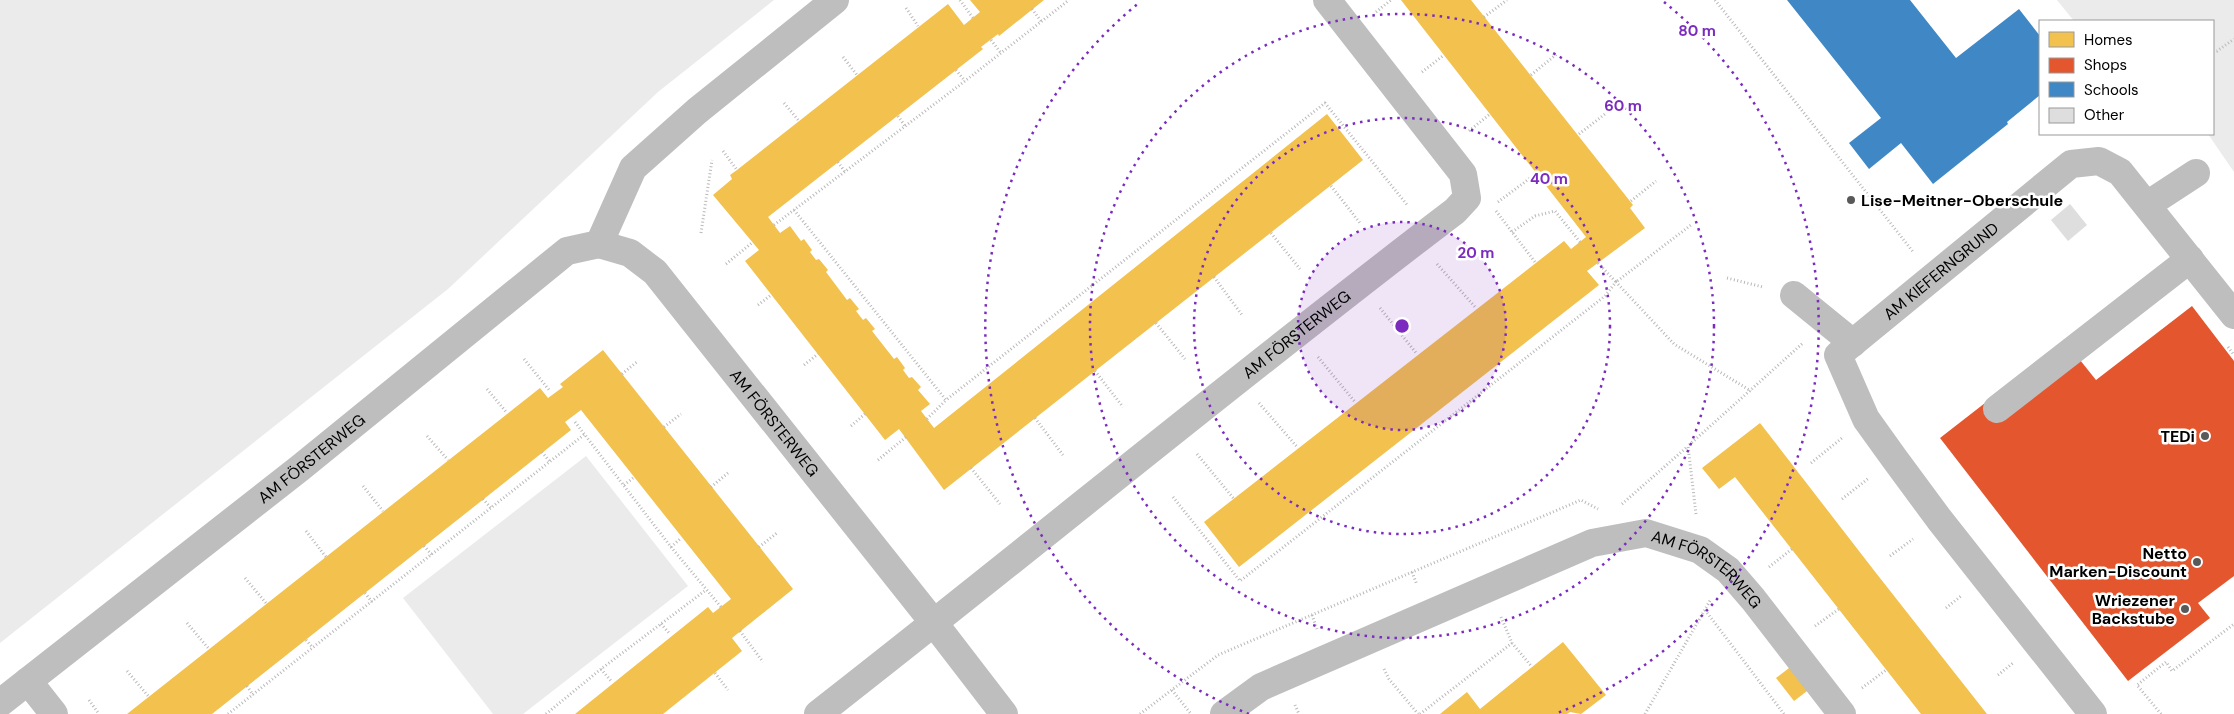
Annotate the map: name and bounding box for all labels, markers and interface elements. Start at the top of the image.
legend [2039,20,2214,135]
text: 80 m [1678,21,1716,41]
text: Homes [2084,30,2133,50]
text: Shops [2084,55,2127,75]
text: Schools [2084,80,2139,100]
text: 60 m [1604,96,1642,116]
text: Other [2084,105,2125,125]
text: 40 m [1530,169,1568,189]
place label: Lise-Meitner-Oberschule [1861,190,2063,211]
marker: Lise-Meitner-Oberschule [1845,194,1857,206]
street label: AM KIEFERNGRUND [1879,217,2003,324]
text: 20 m [1458,243,1494,263]
street label: AM FÖRSTERWEG [1238,285,1355,383]
centre of rings [1393,317,1411,335]
street label: AM FÖRSTERWEG [725,364,824,481]
street label: AM FÖRSTERWEG [253,409,369,508]
place label: TEDi [2160,426,2195,447]
marker: TEDi [2199,430,2211,442]
street label: AM FÖRSTERWEG [1649,525,1767,612]
place label: Netto Marken-Discount [2049,543,2187,582]
marker: Netto Marken-Discount [2191,556,2203,568]
place label: Wriezener Backstube [2092,590,2175,629]
marker: Wriezener Backstube [2179,603,2191,615]

